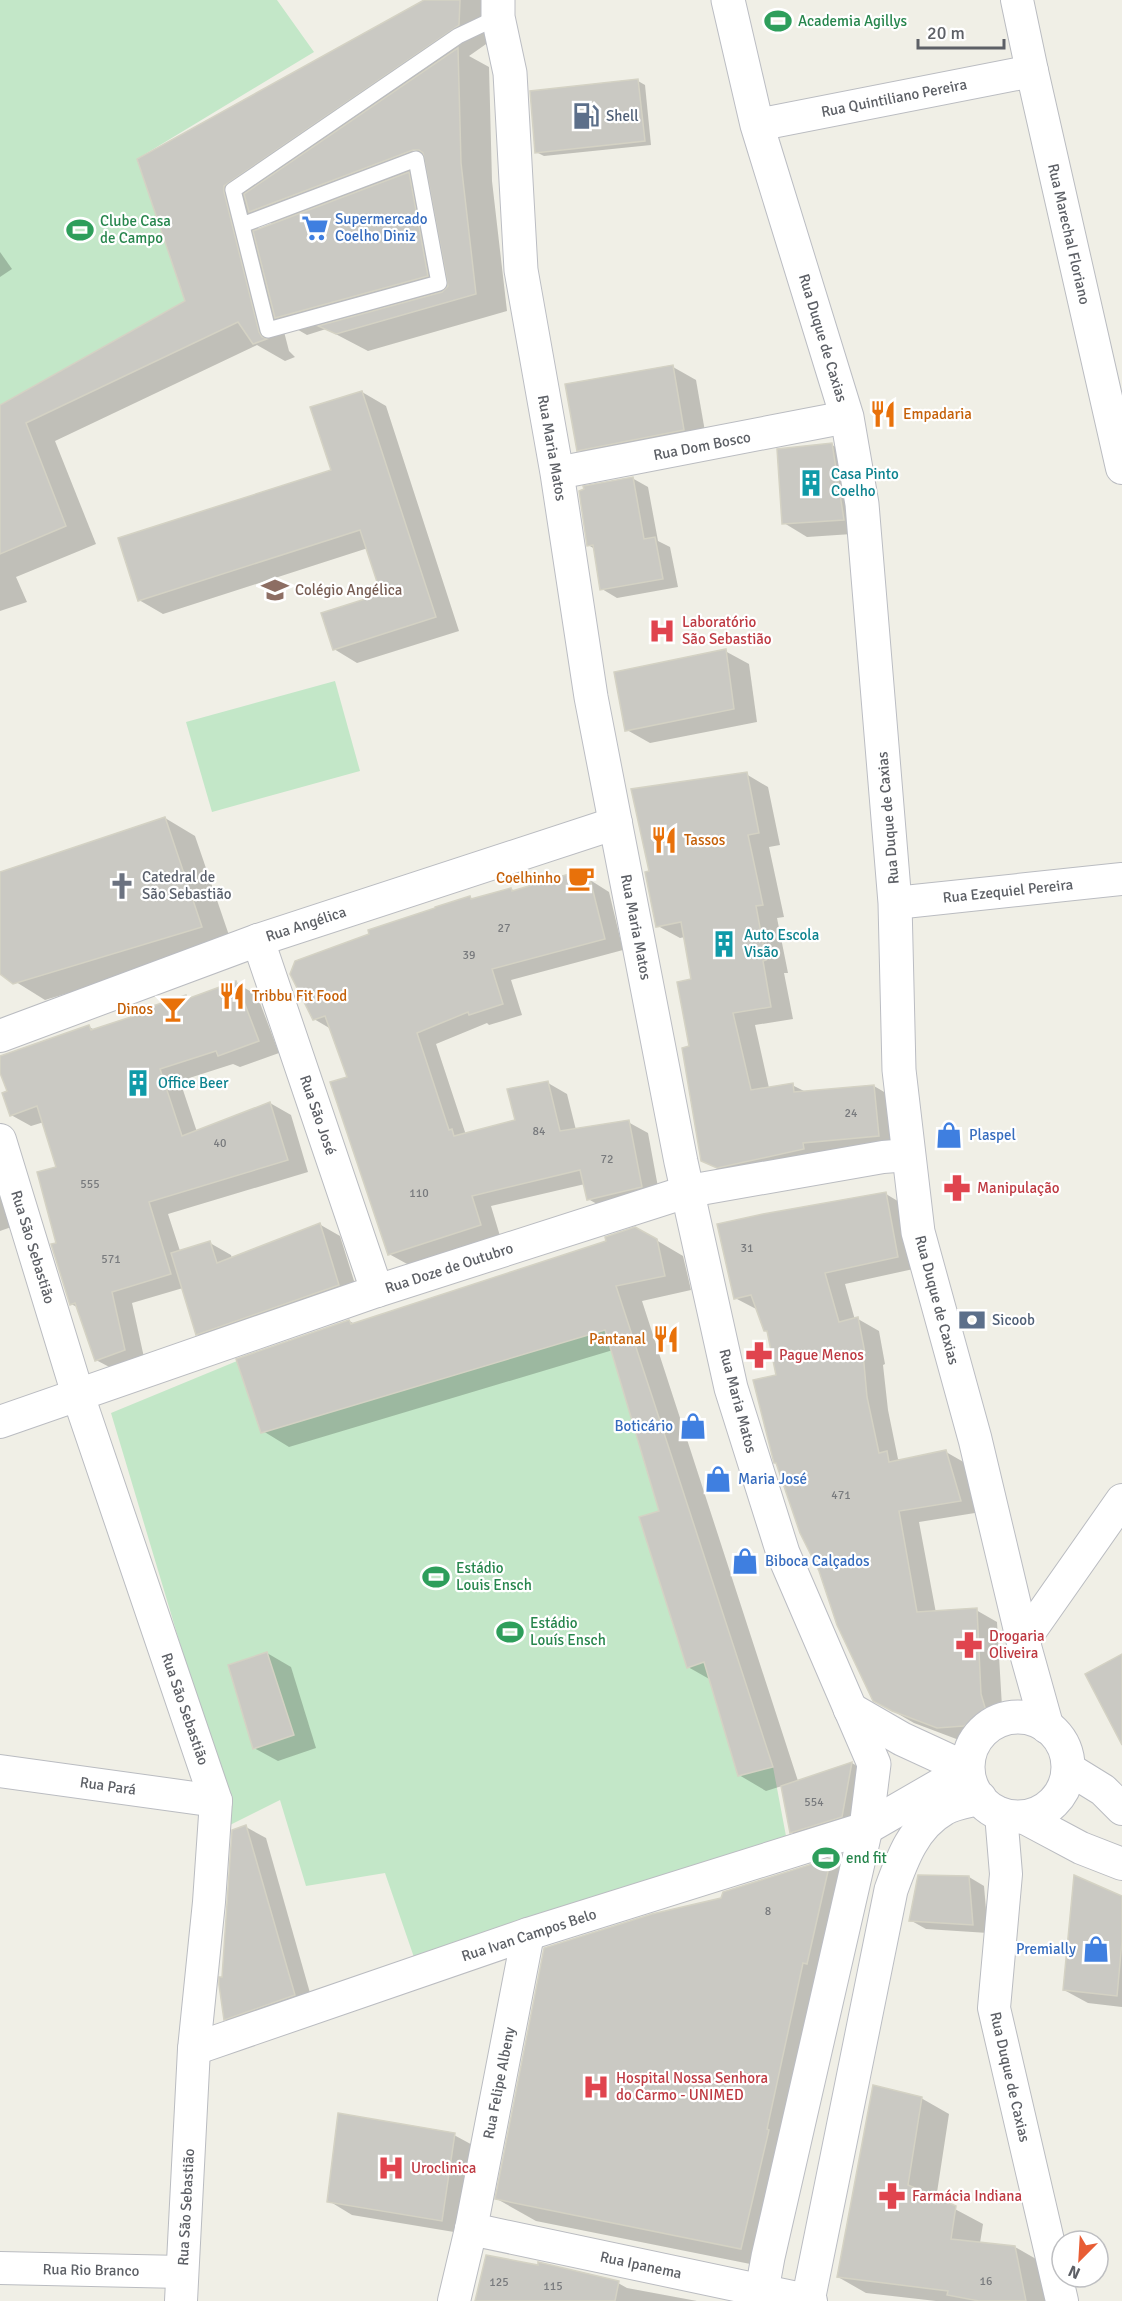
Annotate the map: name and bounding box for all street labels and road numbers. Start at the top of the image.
street label: Rua Quintiliano Pereira [820,75,968,121]
street label: Rua Marechal Floriano [1044,162,1094,306]
street label: Rua Duque de Caxias [795,272,851,405]
street label: Rua Maria Matos [534,394,570,503]
street label: Rua Dom Bosco [652,428,752,464]
street label: Rua Duque de Caxias [873,750,903,885]
street label: Rua Maria Matos [617,873,655,982]
street label: Rua Ezequiel Pereira [942,875,1074,907]
street label: Rua Angélica [263,903,349,945]
street label: Rua São José [296,1073,340,1157]
street label: Rua São Sebastião [7,1188,59,1306]
street label: Rua Duque de Caxias [911,1233,963,1367]
street label: Rua Doze de Outubro [383,1239,515,1297]
street label: Rua Maria Matos [715,1347,761,1456]
street label: Rua São Sebastião [157,1651,213,1768]
street label: Rua Pará [79,1773,137,1799]
street label: Rua Ivan Campos Belo [459,1905,599,1965]
street label: Rua Duque de Caxias [986,2010,1034,2144]
street label: Rua Felipe Albeny [479,2026,519,2140]
street label: Rua São Sebastião [174,2148,198,2266]
street label: Rua Ipanema [599,2248,683,2282]
street label: Rua Rio Branco [42,2260,140,2280]

